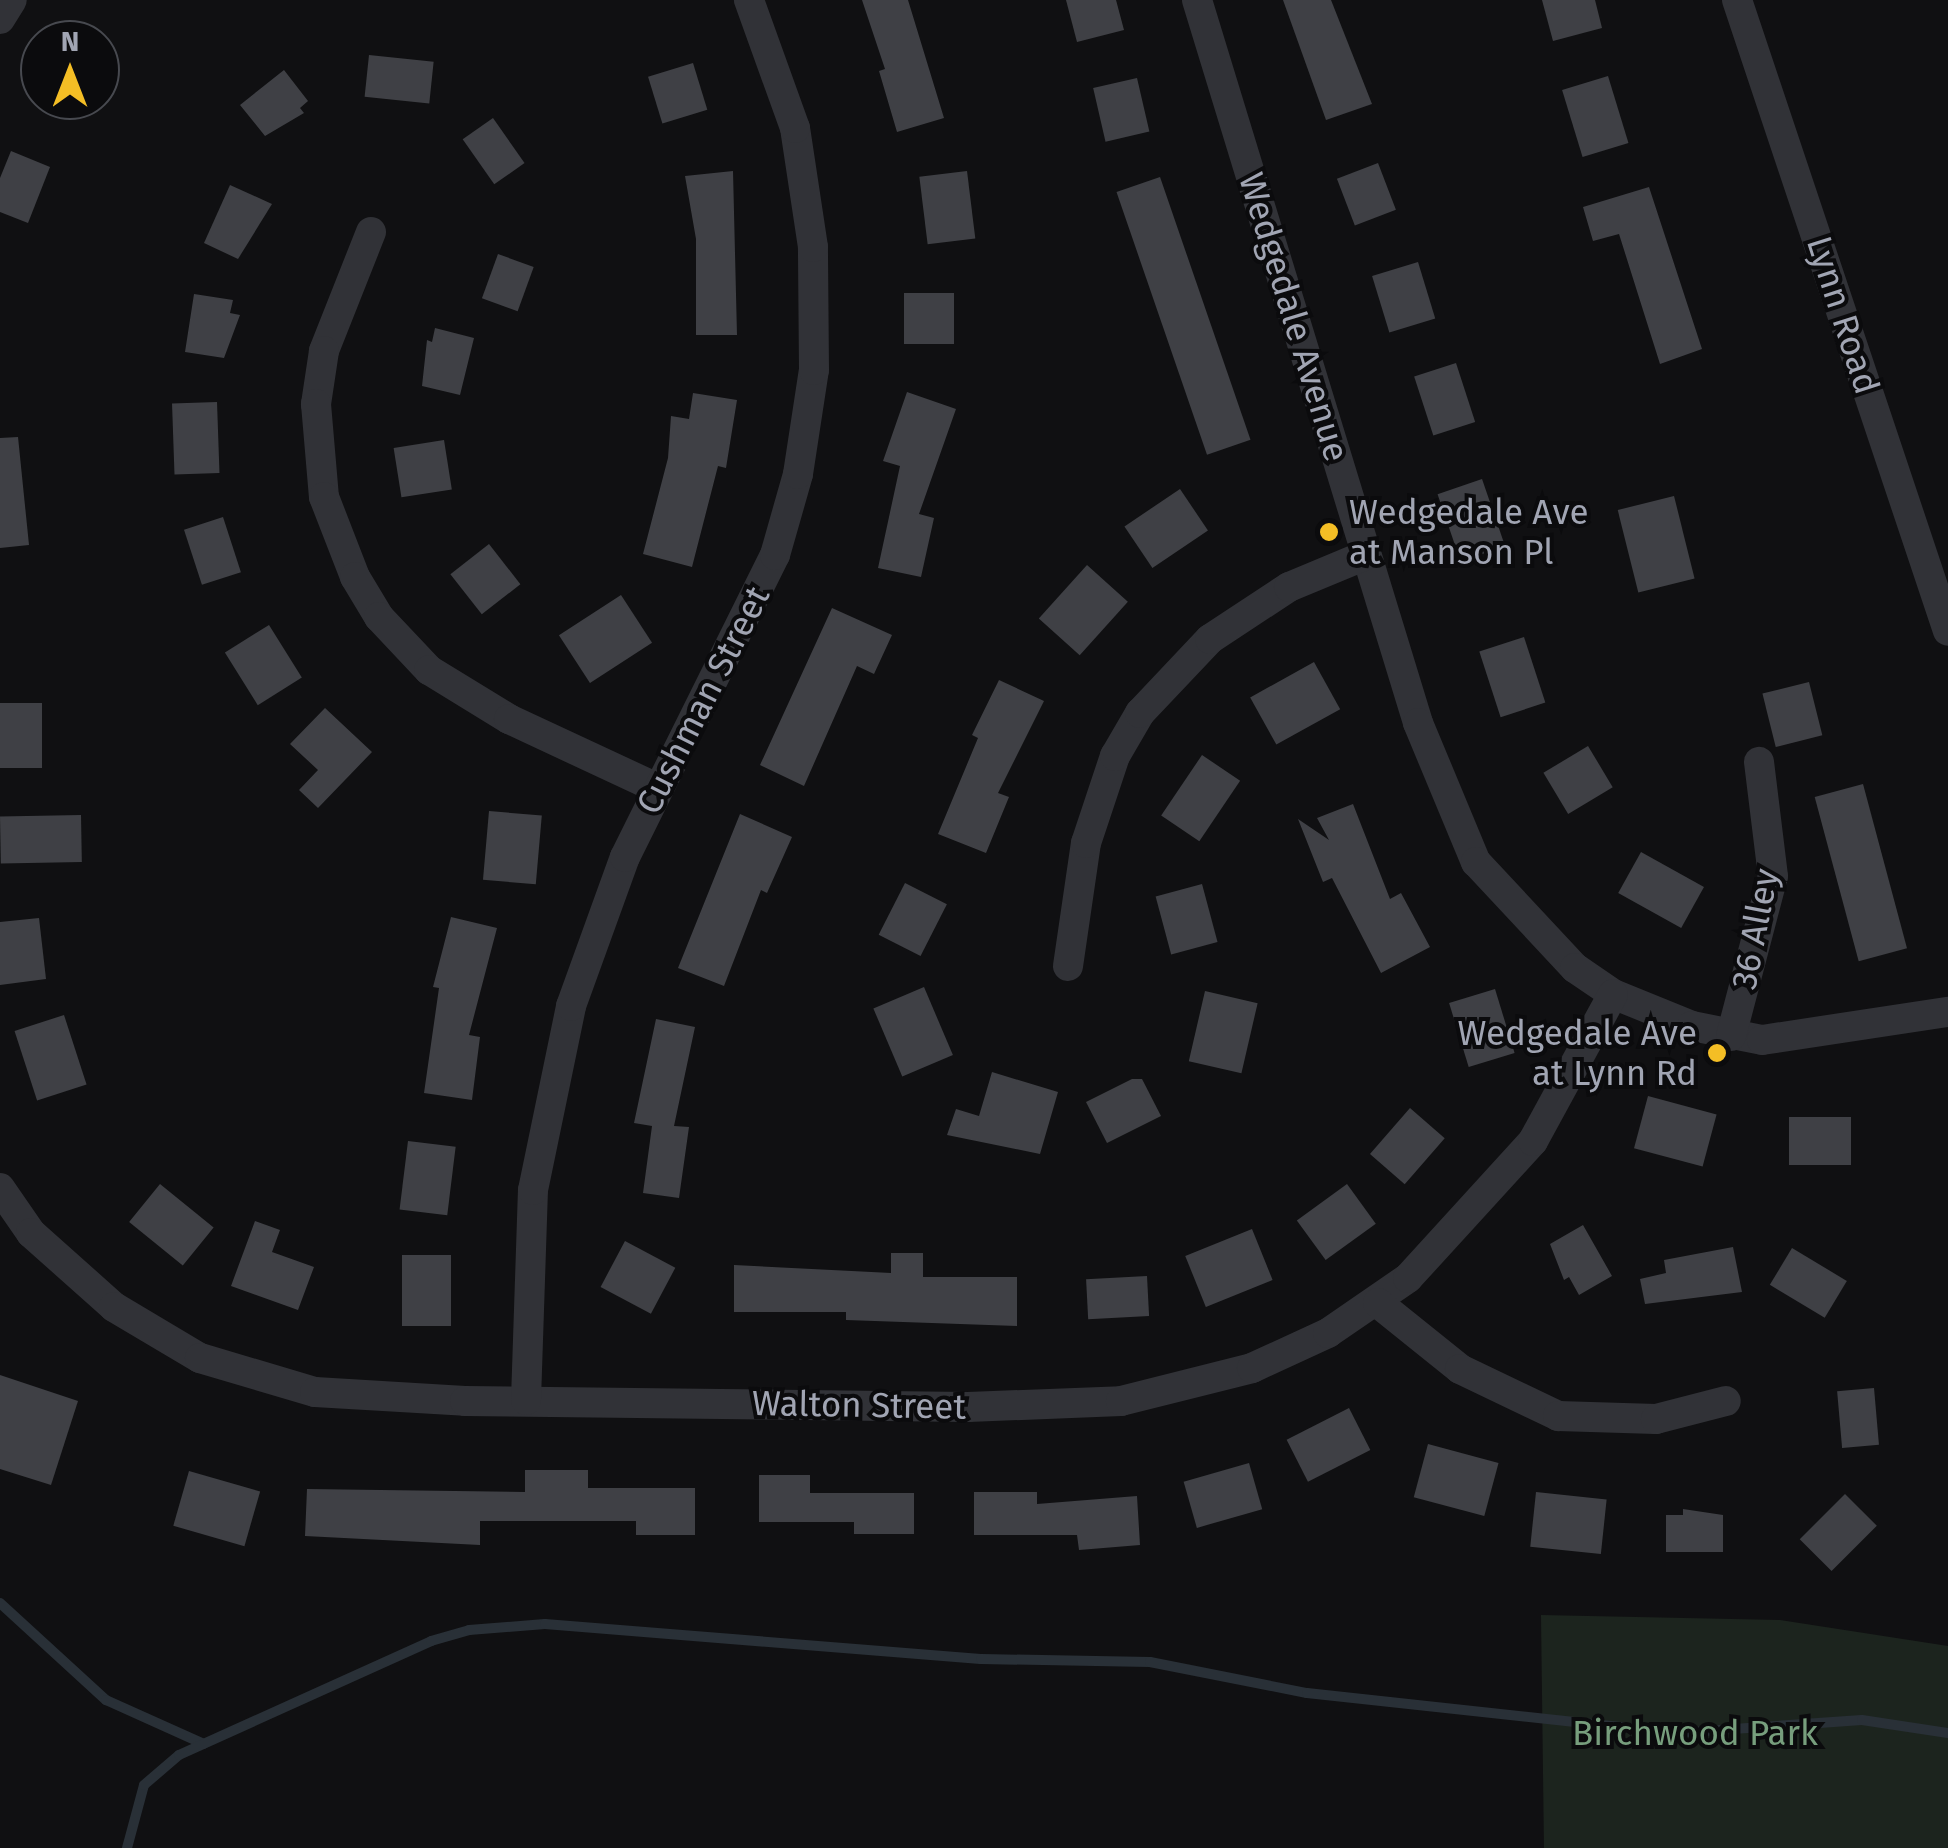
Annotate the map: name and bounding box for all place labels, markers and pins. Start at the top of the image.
place label: Wedgedale Ave at Manson Pl [1349,491,1589,573]
marker: Wedgedale Ave at Manson Pl [1318,521,1340,543]
place label: Wedgedale Ave at Lynn Rd [1457,1012,1697,1094]
marker: Wedgedale Ave at Lynn Rd [1706,1042,1728,1064]

